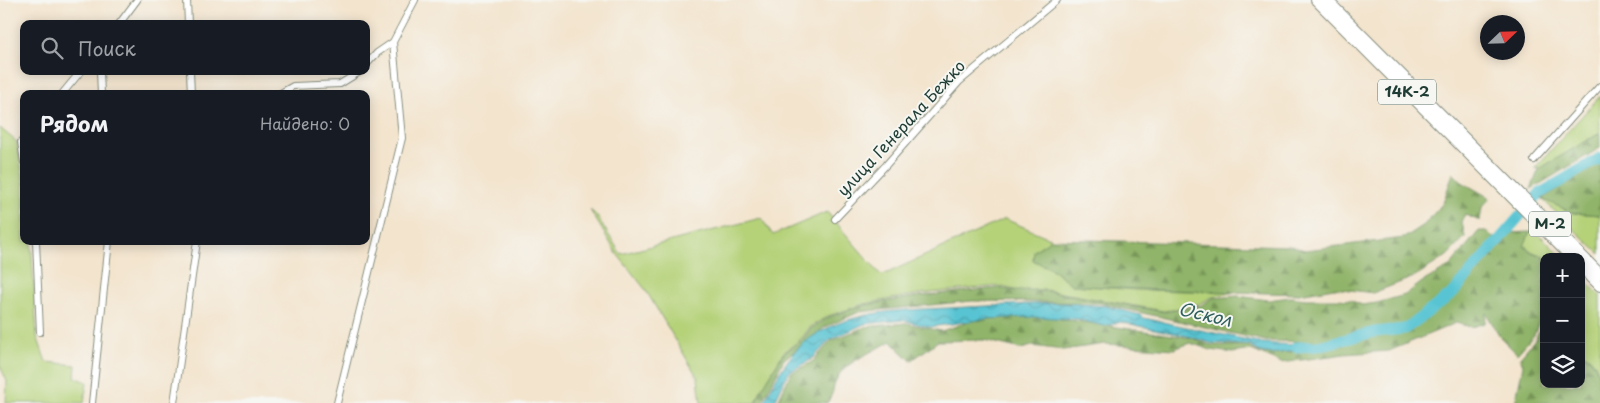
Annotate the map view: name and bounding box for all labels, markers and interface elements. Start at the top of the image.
north arrow [1480,15,1525,60]
search box [20,20,370,75]
icon: search [38,34,66,62]
text: Поиск [78,34,136,62]
street label: улица Генерала Бежко [831,54,970,201]
road number: 14К-2 [1378,80,1436,104]
text: Рядом [40,107,108,139]
text: Найдено: 0 [260,111,350,135]
road number: М-2 [1529,212,1571,236]
map controls [1540,253,1585,388]
button: + [1540,253,1585,298]
water label: Оскол [1176,294,1235,333]
button: − [1540,298,1585,343]
button: layers [1540,343,1585,388]

